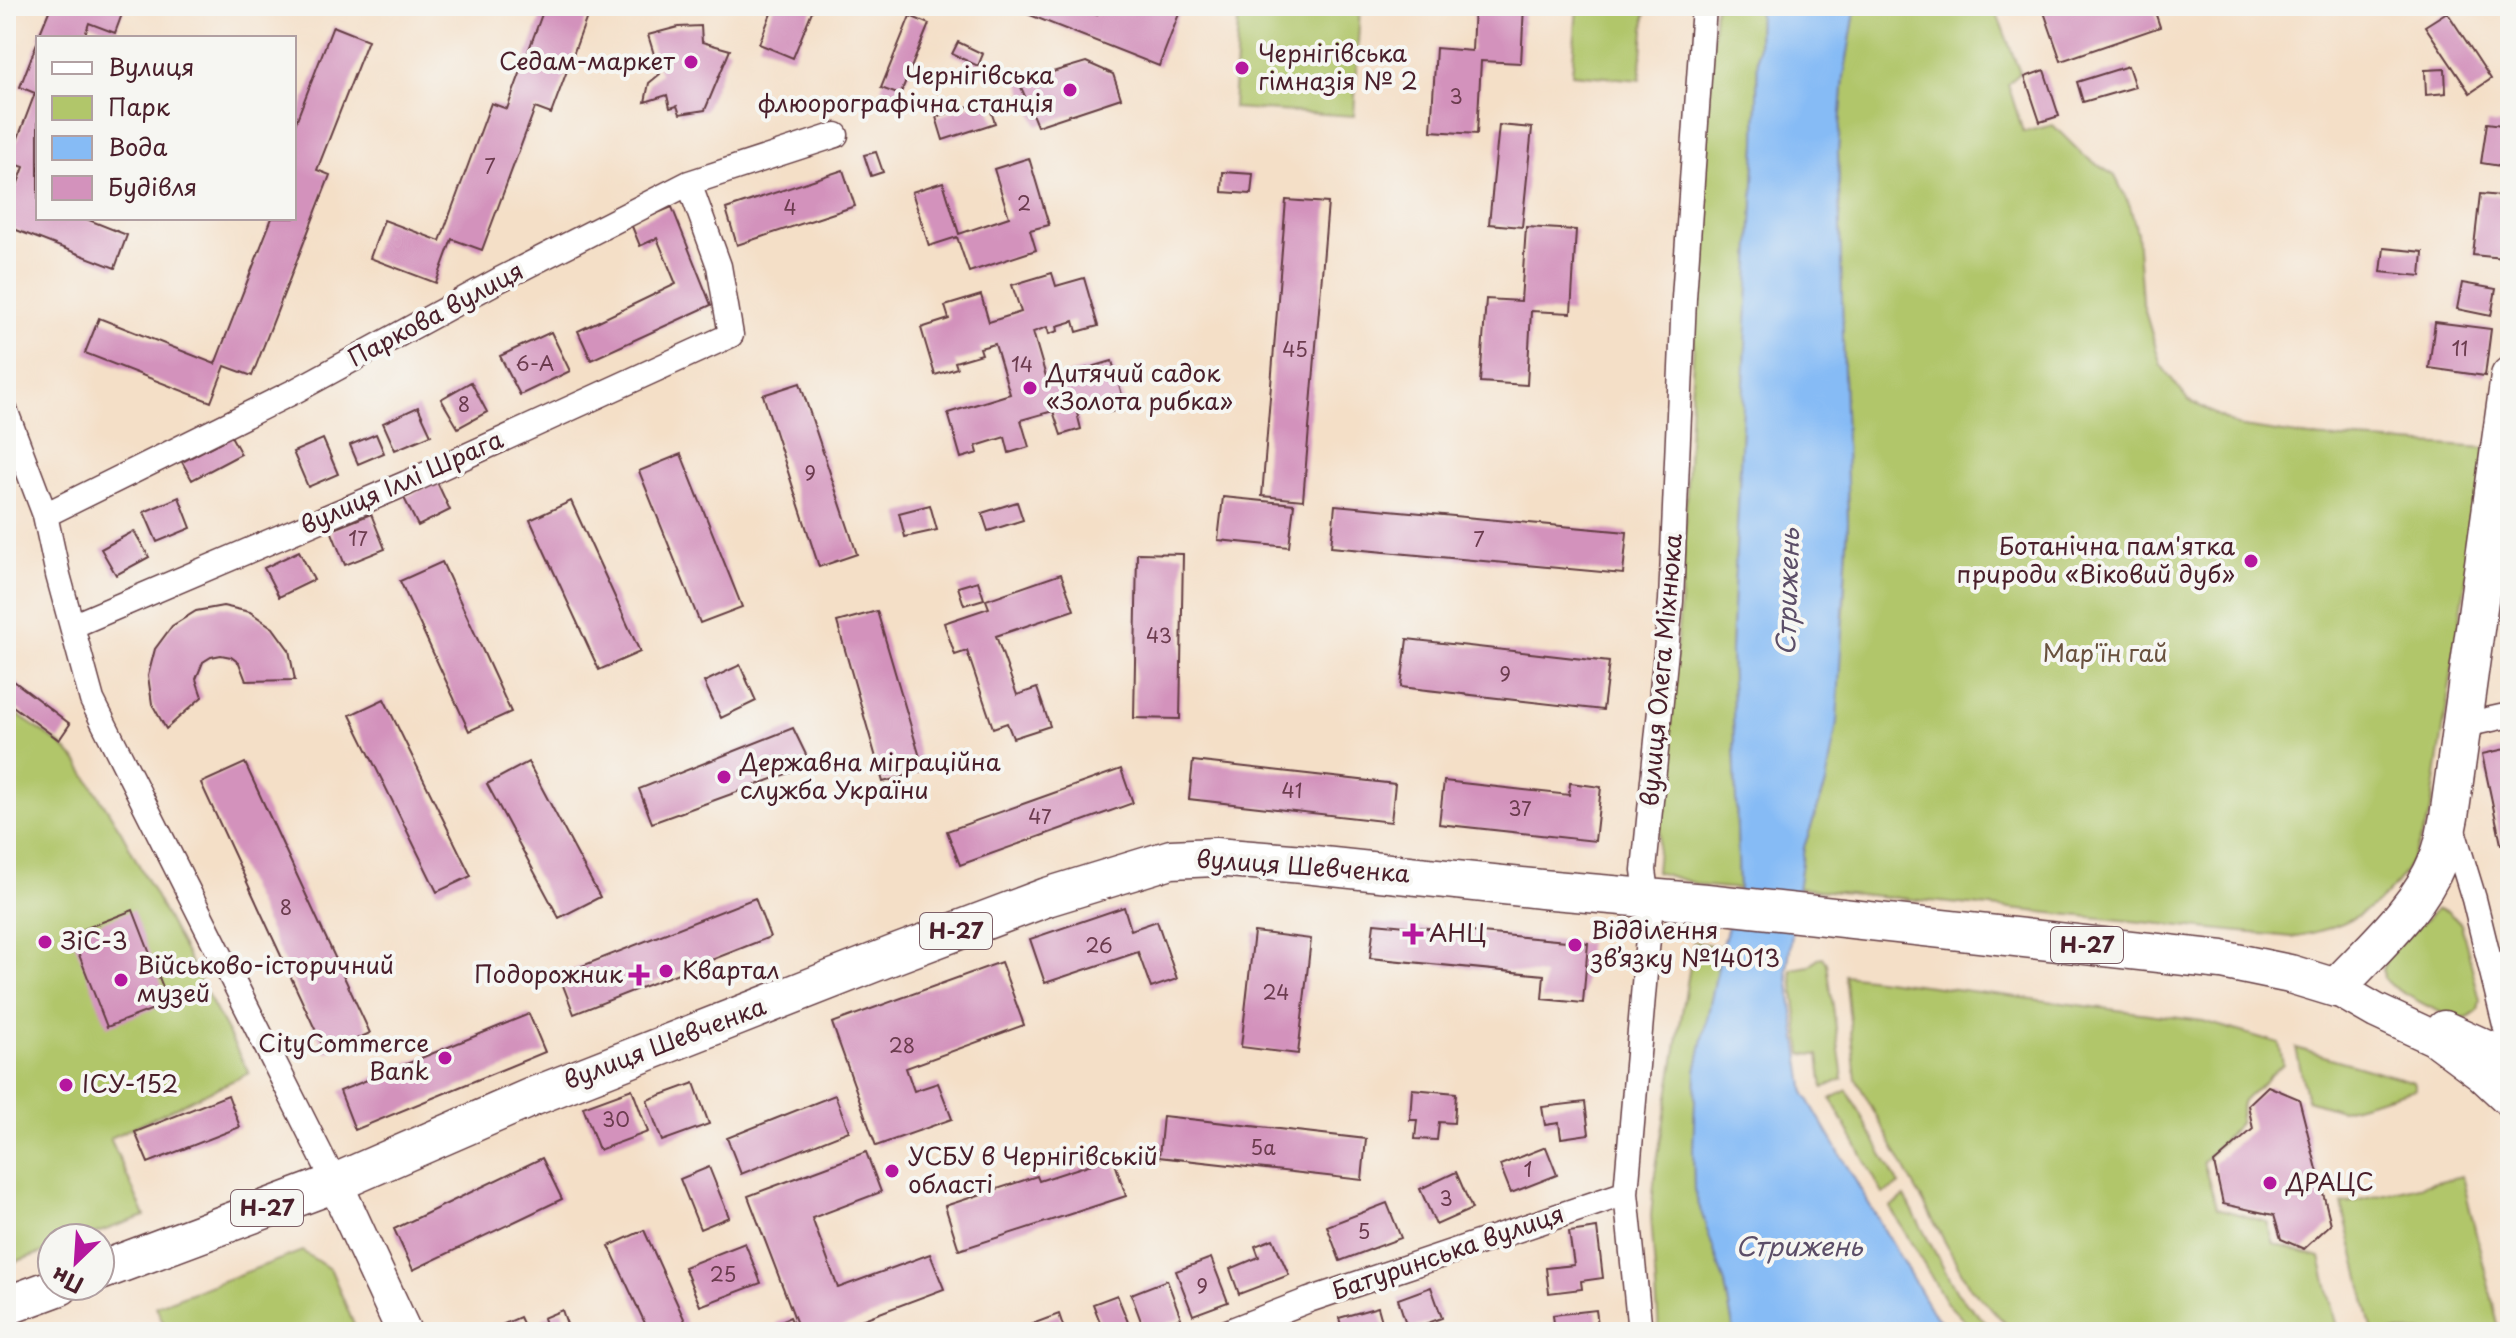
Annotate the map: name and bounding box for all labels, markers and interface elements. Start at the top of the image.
place label: Чернігівська гімназія № 2 [1258,34,1418,98]
legend [36,36,296,220]
place label: Седам-маркет [499,42,675,78]
text: Вулиця [108,48,194,84]
marker: Седам-маркет [682,53,700,71]
place label: Чернігівська флюорографічна станція [757,56,1054,120]
marker: Чернігівська гімназія № 2 [1233,59,1251,77]
marker: Чернігівська флюорографічна станція [1061,81,1079,99]
house number: 3 [1449,81,1463,111]
text: Парк [108,88,171,124]
text: Вода [108,128,167,164]
house number: 7 [484,151,496,181]
text: Будівля [108,168,197,204]
house number: 2 [1017,188,1031,218]
house number: 4 [783,192,797,222]
street label: Паркова вулиця [341,252,529,375]
house number: 11 [2452,333,2468,363]
house number: 45 [1282,334,1308,364]
house number: 6-А [516,348,554,378]
house number: 14 [1011,349,1033,379]
place label: Дитячий садок «Золота рибка» [1045,354,1233,418]
marker: Дитячий садок «Золота рибка» [1021,379,1039,397]
house number: 8 [458,389,470,419]
street label: вулиця Іллі Шрага [294,420,508,542]
house number: 9 [804,458,816,488]
house number: 17 [348,523,368,553]
house number: 7 [1473,524,1485,554]
water label: Стрижень [1765,526,1808,656]
place label: Ботанічна пам'ятка природи «Віковий дуб» [1957,527,2235,591]
street label: вулиця Олега Міхнюка [1630,532,1690,808]
marker: Ботанічна пам'ятка природи «Віковий дуб» [2242,552,2260,570]
house number: 43 [1146,620,1172,650]
park label: Мар'їн гай [2043,634,2167,670]
house number: 9 [1499,659,1511,689]
place label: Державна міграційна служба України [739,743,1001,807]
marker: Державна міграційна служба України [715,768,733,786]
house number: 41 [1282,775,1303,805]
house number: 37 [1508,793,1532,823]
house number: 47 [1028,801,1052,831]
street label: вулиця Шевченка [1195,840,1411,890]
house number: 8 [280,892,292,922]
place label: Відділення зв’язку №14013 [1590,911,1780,975]
road number: Н-27 [920,913,992,949]
place label: АНЦ [1429,914,1486,950]
place label: ЗіС-3 [61,922,128,958]
marker: АНЦ [1404,925,1422,943]
road number: Н-27 [2051,927,2123,963]
house number: 26 [1085,930,1113,960]
marker: ЗіС-3 [36,933,54,951]
marker: Відділення зв’язку №14013 [1566,936,1584,954]
place label: Військово-історичний музей [137,946,394,1010]
place label: Квартал [682,951,780,987]
place label: Подорожник [474,955,624,991]
marker: Квартал [657,962,675,980]
marker: Подорожник [630,966,648,984]
marker: Військово-історичний музей [112,971,130,989]
house number: 24 [1263,977,1289,1007]
street label: вулиця Шевченка [558,987,771,1097]
place label: CityCommerce Bank [258,1024,429,1088]
house number: 28 [889,1030,915,1060]
marker: CityCommerce Bank [436,1049,454,1067]
place label: ІСУ-152 [82,1065,178,1101]
marker: ІСУ-152 [57,1076,75,1094]
house number: 30 [602,1104,630,1134]
house number: 5а [1250,1132,1276,1162]
place label: УСБУ в Чернігівській області [908,1137,1158,1201]
house number: 1 [1524,1154,1532,1184]
marker: УСБУ в Чернігівській області [883,1162,901,1180]
place label: ДРАЦС [2285,1163,2374,1199]
marker: ДРАЦС [2261,1174,2279,1192]
house number: 3 [1439,1183,1453,1213]
road number: Н-27 [231,1190,303,1226]
street label: Батуринська вулиця [1326,1194,1568,1308]
house number: 5 [1358,1216,1370,1246]
north arrow [36,1222,116,1302]
water label: Стрижень [1735,1226,1864,1265]
house number: 25 [710,1259,736,1289]
text: Пн [45,1260,88,1303]
house number: 9 [1196,1271,1208,1301]

